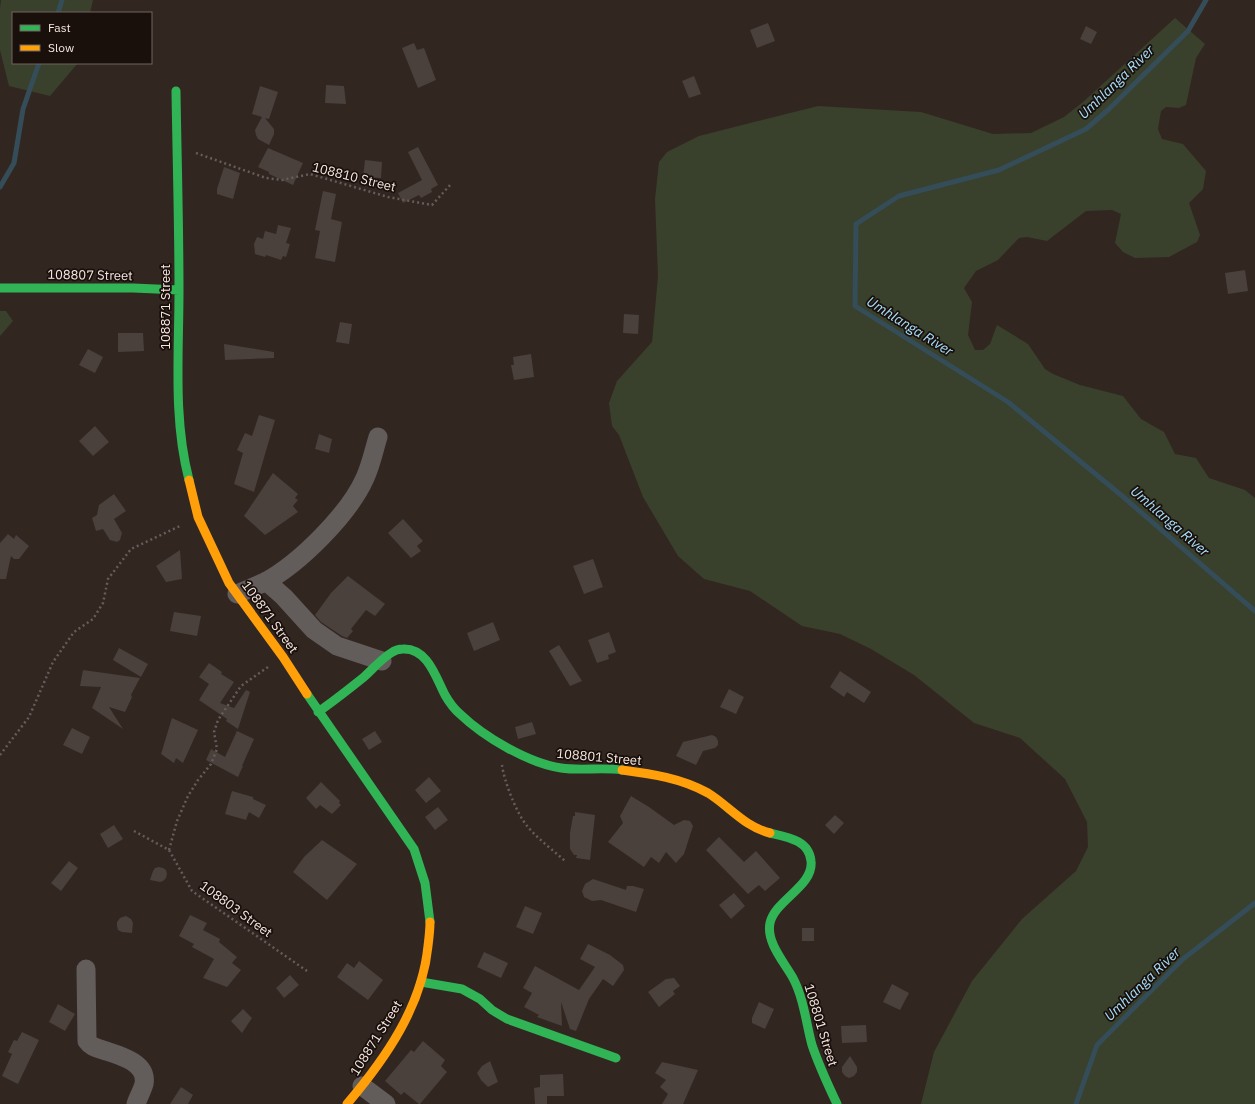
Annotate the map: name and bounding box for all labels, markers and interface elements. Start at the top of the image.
legend [12,12,152,64]
text: Fast [48,20,71,35]
text: Slow [48,40,74,55]
water label: Umhlanga River [1074,41,1158,123]
street label: 108810 Street [310,158,398,196]
street label: 108871 Street [157,264,174,350]
street label: 108807 Street [47,266,133,284]
water label: Umhlanga River [863,292,957,360]
water label: Umhlanga River [1127,482,1214,561]
street label: 108871 Street [238,577,302,657]
street label: 108801 Street [556,745,642,769]
street label: 108803 Street [196,877,276,941]
water label: Umhlanga River [1100,943,1184,1025]
street label: 108801 Street [800,982,842,1068]
street label: 108871 Street [346,997,406,1079]

